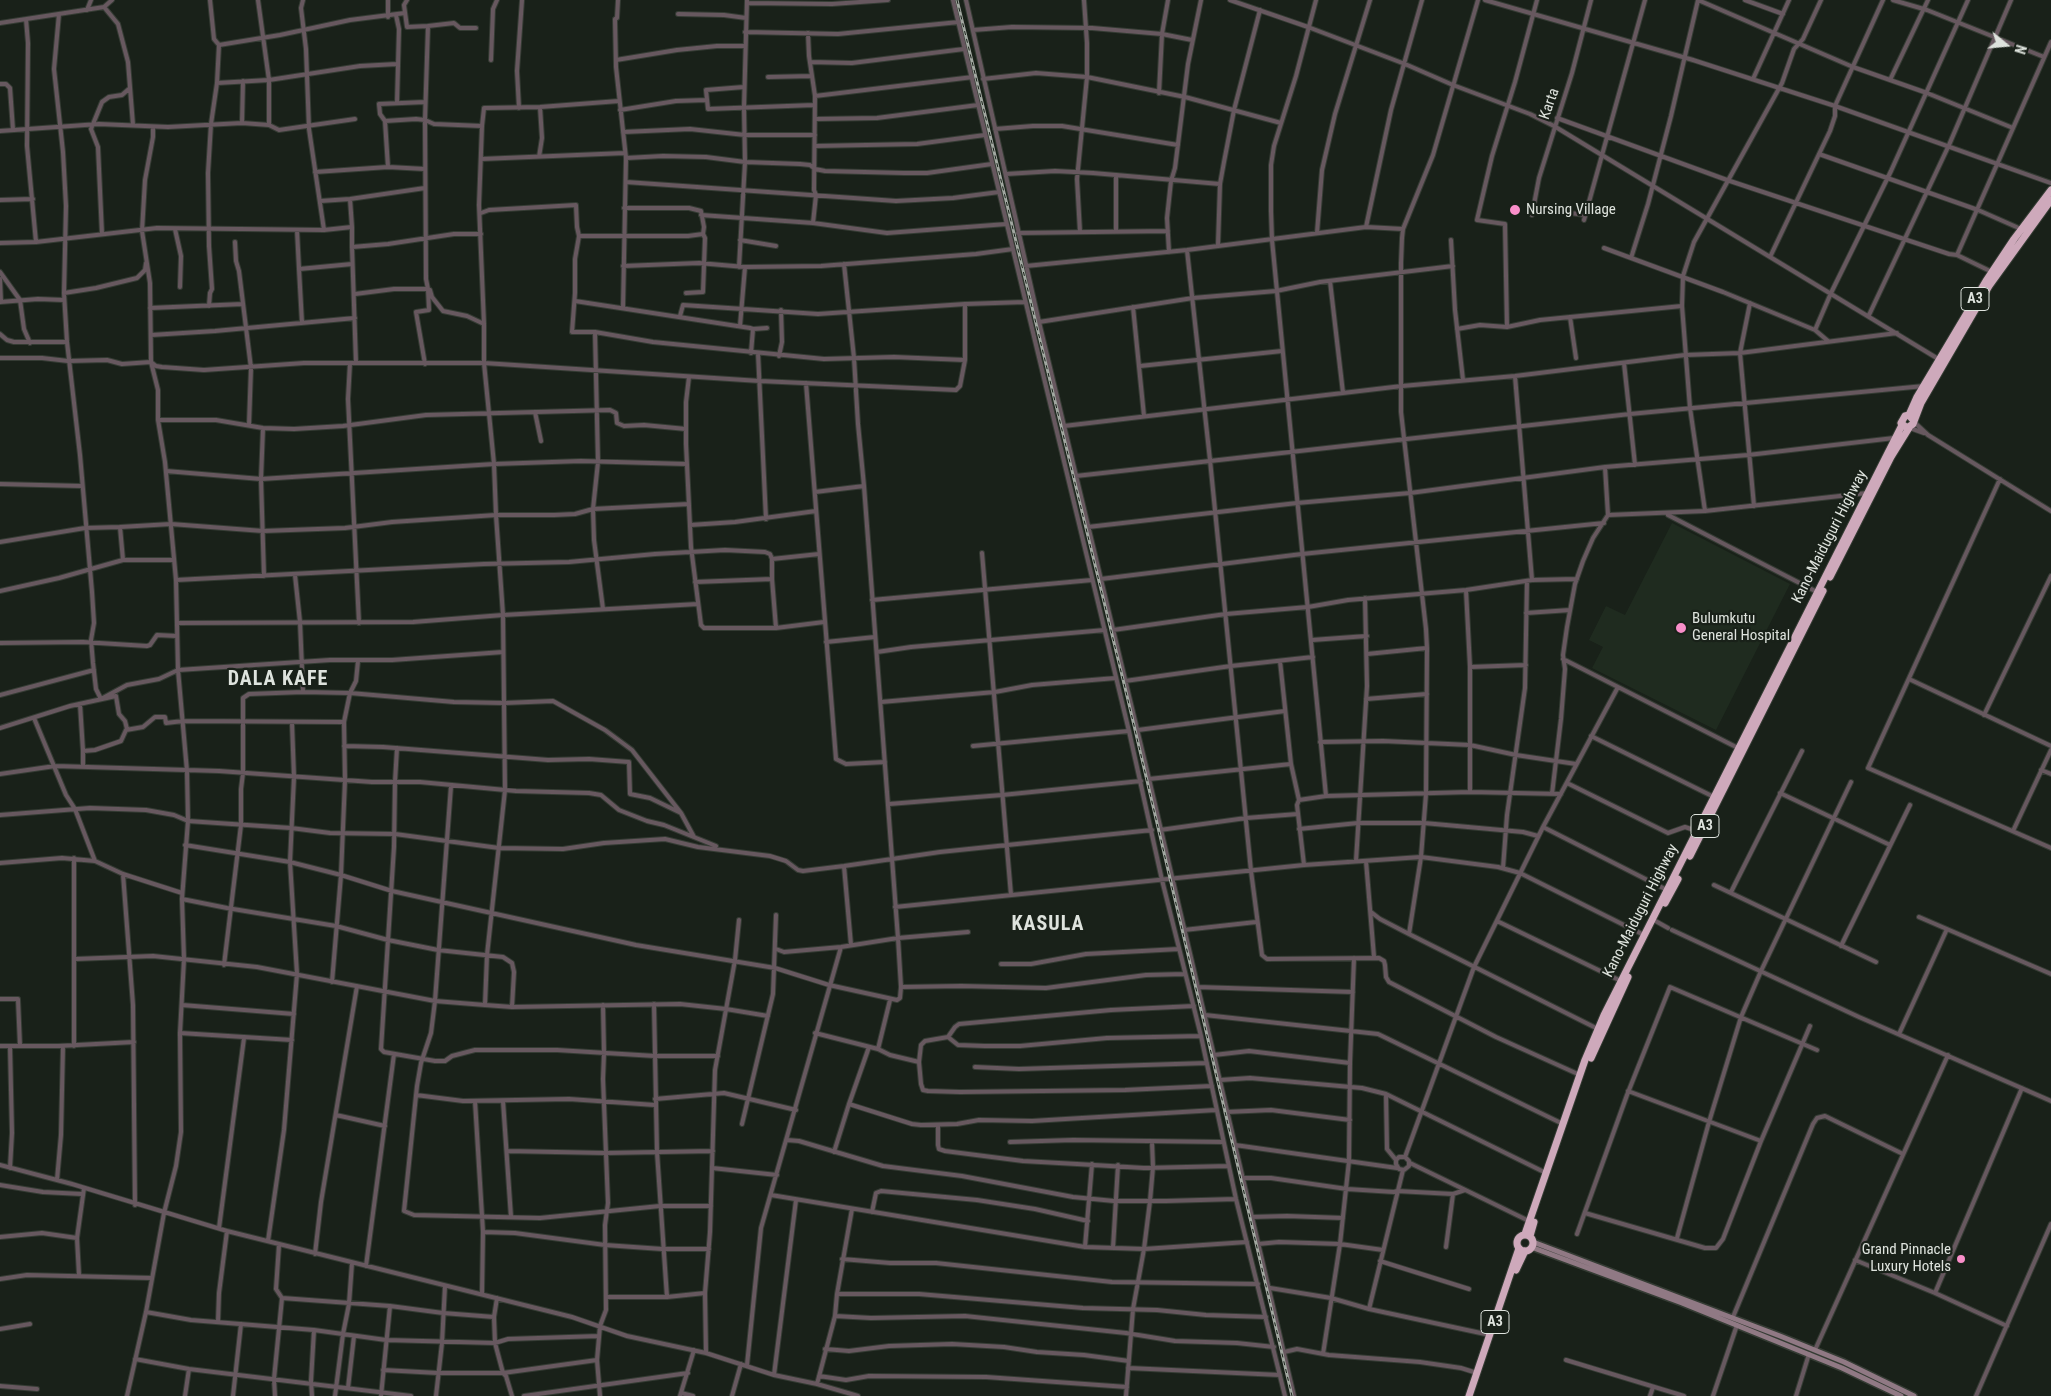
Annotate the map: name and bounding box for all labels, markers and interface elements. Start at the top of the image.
north arrow [1981,20,2031,70]
text: N [2011,43,2029,56]
street label: Karta [1536,86,1564,122]
place label: Nursing Village [1526,201,1616,219]
marker: Nursing Village [1508,203,1522,217]
road number: A3 [1961,288,1989,310]
street label: Kano-Maiduguri Highway [1789,467,1871,607]
place label: Bulumkutu General Hospital [1692,610,1790,645]
marker: Bulumkutu General Hospital [1674,621,1688,635]
district label: DALA KAFE [227,668,329,692]
road number: A3 [1691,814,1719,838]
street label: Kano-Maiduguri Highway [1600,841,1682,981]
district label: KASULA [1011,913,1085,937]
place label: Grand Pinnacle Luxury Hotels [1862,1241,1951,1276]
marker: Grand Pinnacle Luxury Hotels [1955,1253,1967,1265]
road number: A3 [1481,1310,1509,1334]

